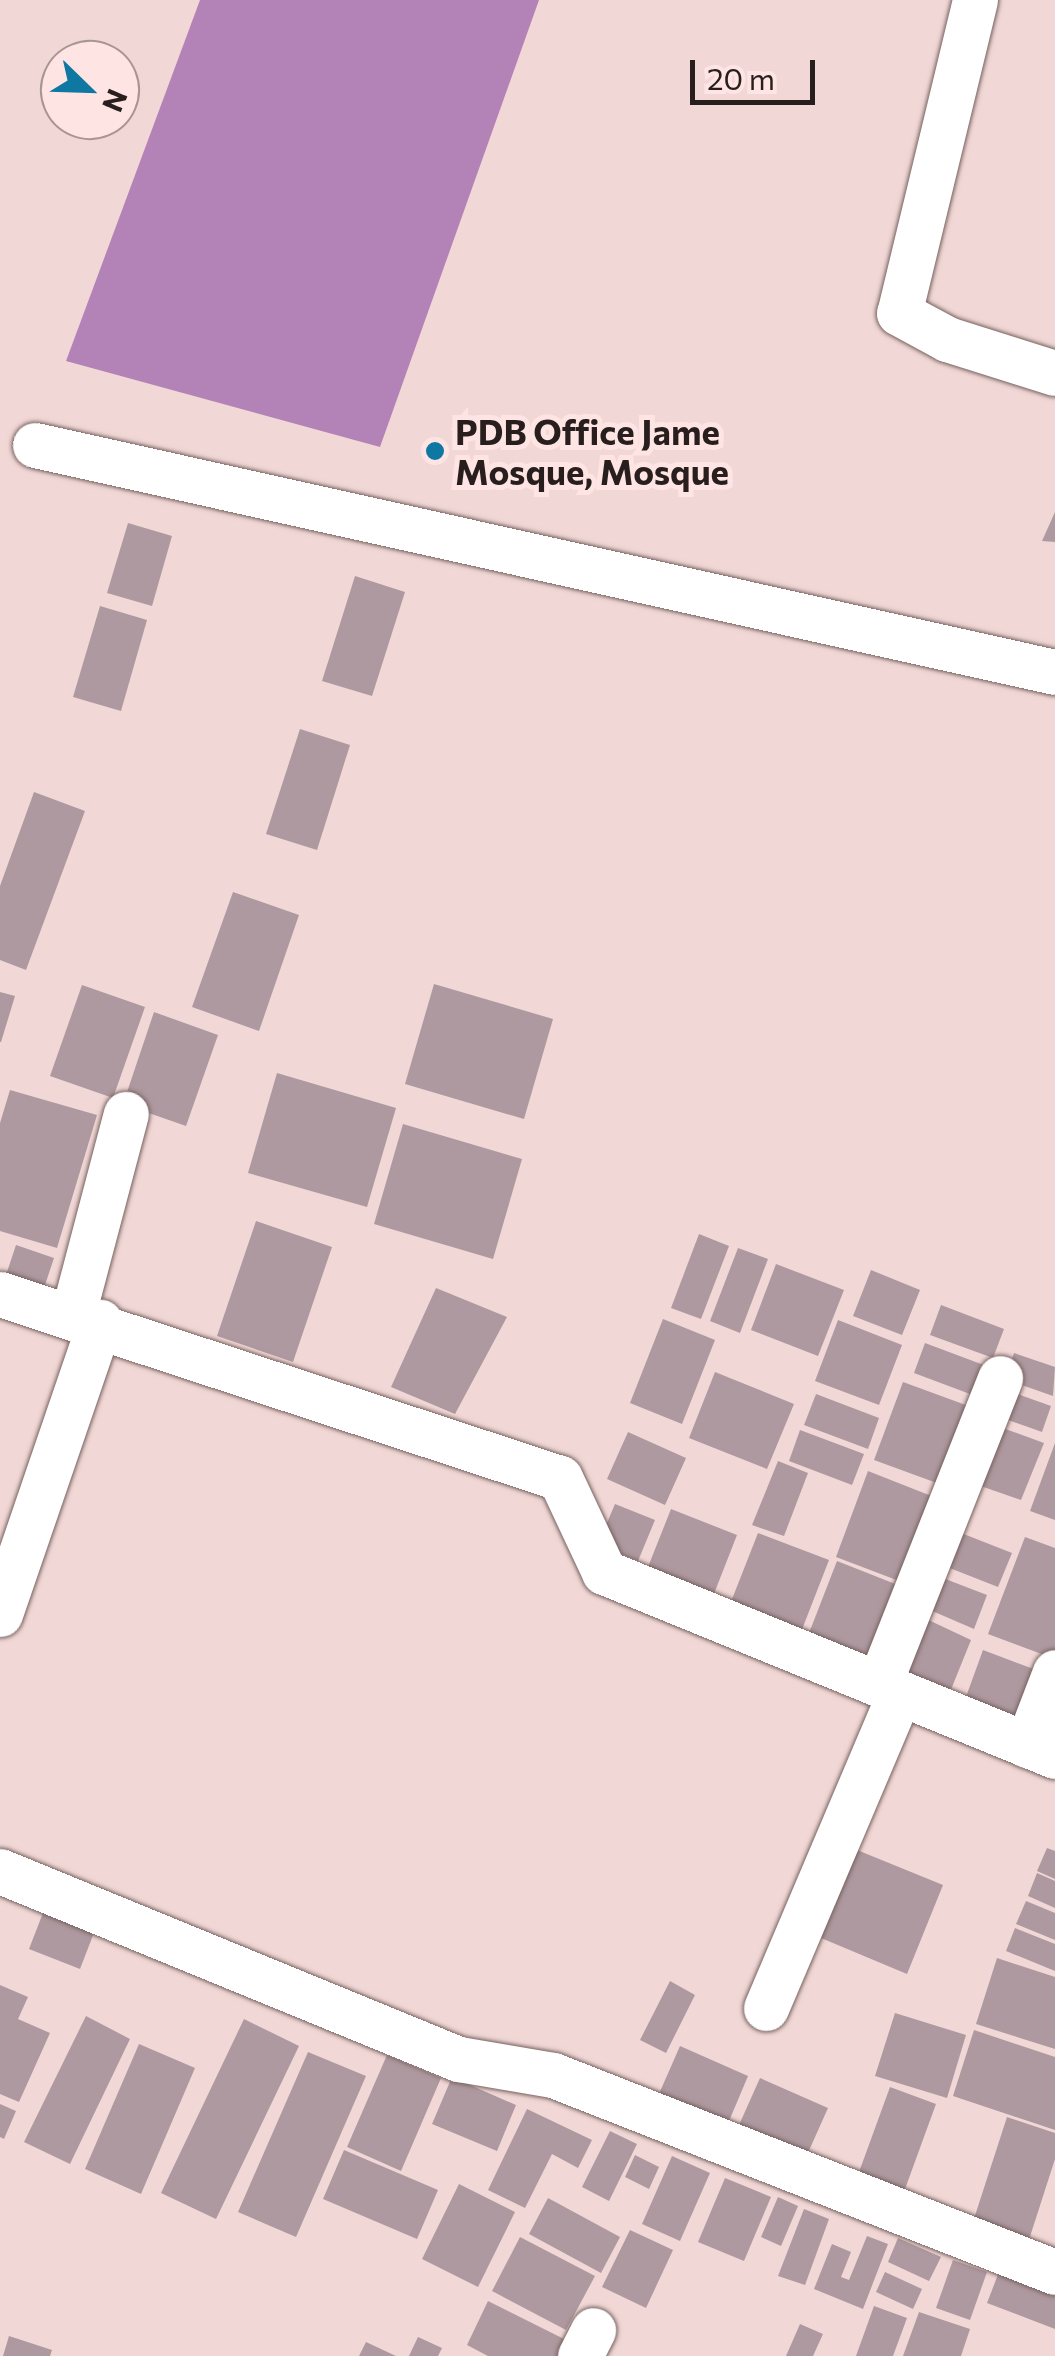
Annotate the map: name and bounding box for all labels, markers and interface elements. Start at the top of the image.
north arrow [40,40,140,140]
scale bar [695,40,820,102]
text: 20 m [707,59,775,96]
text: N [96,85,136,117]
place label: PDB Office Jame Mosque, Mosque [455,410,729,492]
marker: PDB Office Jame Mosque, Mosque [424,440,446,462]

